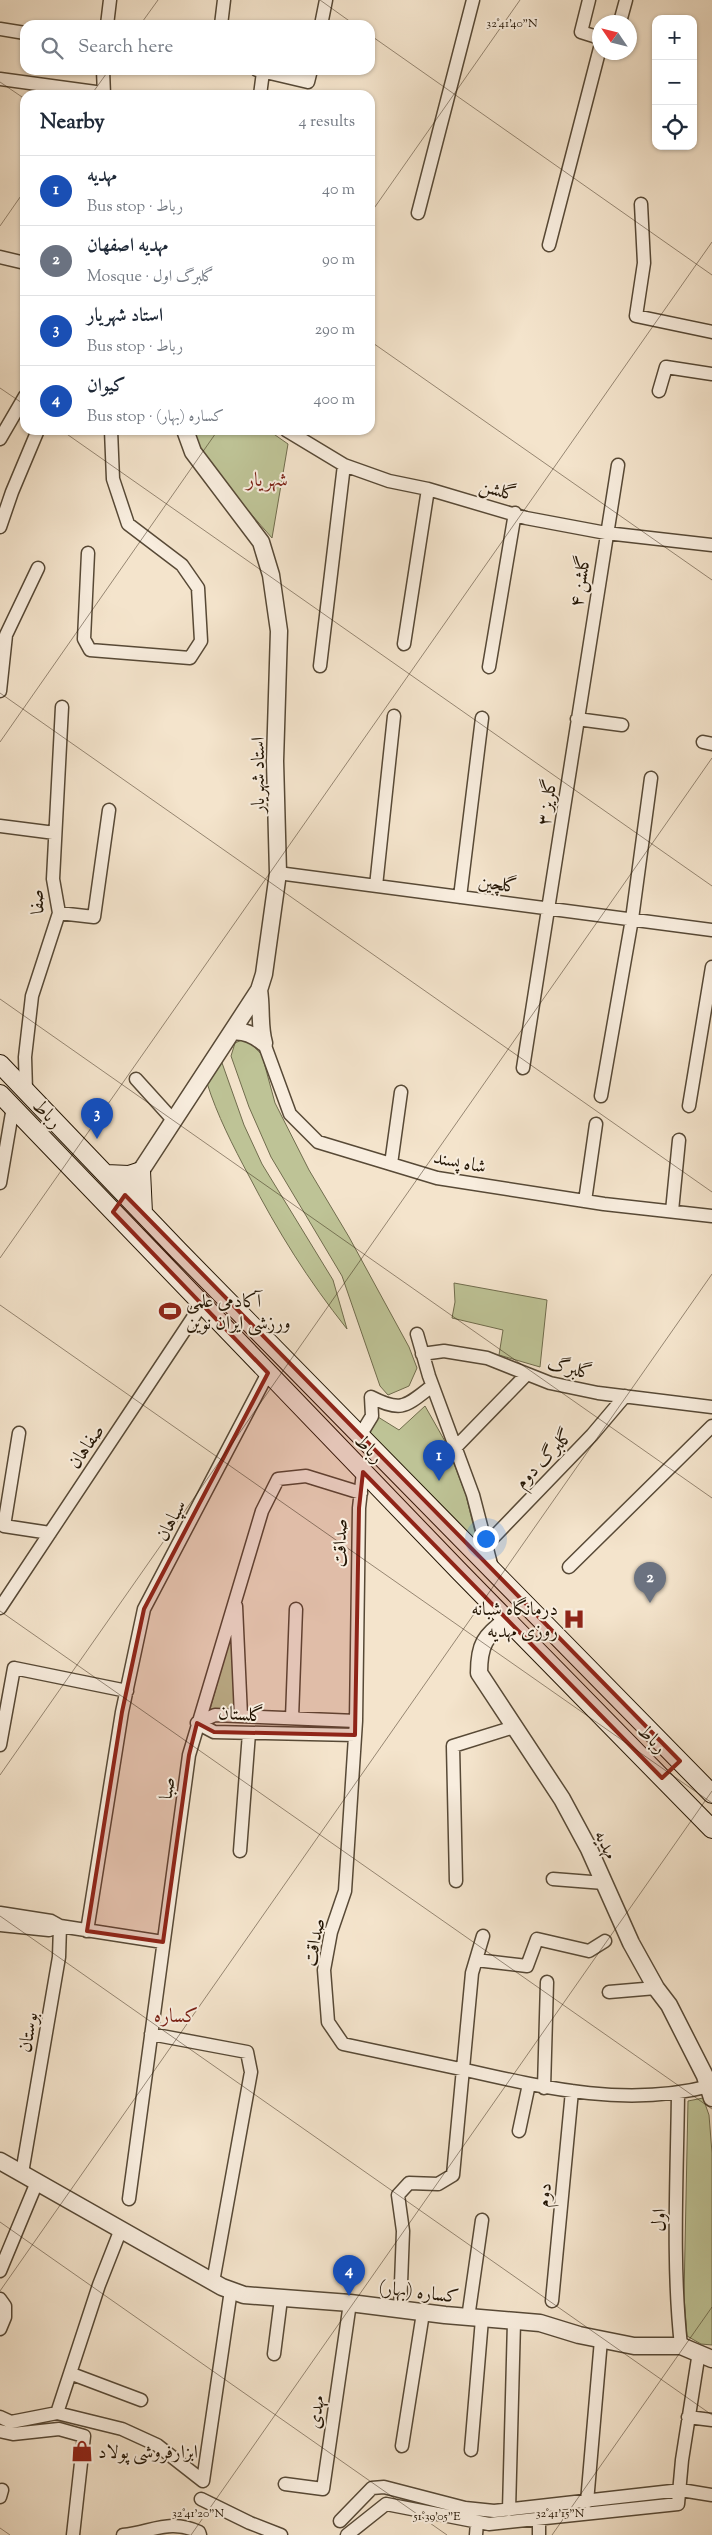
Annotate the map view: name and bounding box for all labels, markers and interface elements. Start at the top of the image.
text: 32°41'40"N [486,15,538,33]
north arrow [592,15,637,60]
map controls [652,15,697,150]
button: + [652,15,697,60]
search box [20,20,375,75]
icon: search [38,34,66,62]
text: Search here [78,34,173,61]
button: − [652,60,697,105]
button: locate [652,105,697,150]
text: Nearby [40,108,105,138]
text: 4 results [299,111,355,134]
text: مهدیه [87,163,117,190]
text: 1 [53,179,59,202]
text: 40 m [322,179,355,202]
text: Bus stop · رباط [87,196,183,219]
text: مهدیه اصفهان [87,233,168,260]
text: 2 [52,249,60,272]
text: 90 m [322,249,355,272]
text: Mosque · گلبرگ اول [87,266,214,289]
text: استاد شهریار [87,303,163,330]
text: 3 [53,319,59,342]
text: 290 m [315,319,355,342]
text: Bus stop · رباط [87,336,183,359]
text: کیوان [87,373,126,400]
text: 4 [52,389,60,412]
text: 400 m [314,389,355,412]
text: Bus stop · کساره (بهار) [87,406,224,429]
district label: شهریار [244,467,288,496]
street label: گلشن [476,473,519,510]
street label: گلشن ۴ [564,553,599,609]
street label: استاد شهریار [246,737,273,815]
street label: گلریز ۳ [531,777,565,828]
street label: گلچین [477,870,519,901]
street label: صفا [24,889,53,915]
street label: رباط [25,1094,67,1136]
pin: 3 [81,1098,113,1139]
street label: شاه پسند [431,1145,488,1182]
place label: آکادمی علمی ورزشی ایران نوین [186,1289,291,1338]
sports icon: آکادمی علمی ورزشی ایران نوین [157,1298,183,1324]
street label: گلبرگ [544,1351,595,1388]
street label: صفاهان [62,1420,112,1475]
street label: گلبرگ دوم [509,1424,581,1496]
street label: رباط [347,1429,389,1471]
pin: 1 [423,1440,455,1481]
street label: سپاهان [150,1496,194,1547]
street label: صداقت [328,1518,355,1568]
your location [473,1526,499,1552]
pin: 2 [634,1562,666,1603]
place label: درمانگاه شبانه روزی مهدیه [471,1596,558,1646]
hospital icon: درمانگاه شبانه روزی مهدیه [561,1606,587,1632]
street label: گلستان [217,1700,264,1731]
street label: رباط [630,1719,672,1761]
street label: صبا [154,1776,183,1801]
street label: مهدیه [586,1826,623,1864]
street label: صداقت [298,1916,333,1969]
district label: کساره [154,2003,198,2032]
street label: بوستان [13,2010,46,2055]
street label: دوم [531,2182,561,2209]
street label: اول [647,2208,674,2232]
pin: 4 [333,2255,365,2296]
street label: کساره (بهار) [377,2275,460,2312]
street label: مهدی [302,2394,333,2431]
shop icon: ابزارفروشی پولاد [69,2438,95,2464]
place label: ابزارفروشی پولاد [98,2440,198,2467]
text: 32°41'20"N [172,2505,224,2523]
text: 32°41'15"N [536,2505,585,2523]
text: 51°39'05"E [413,2508,461,2526]

